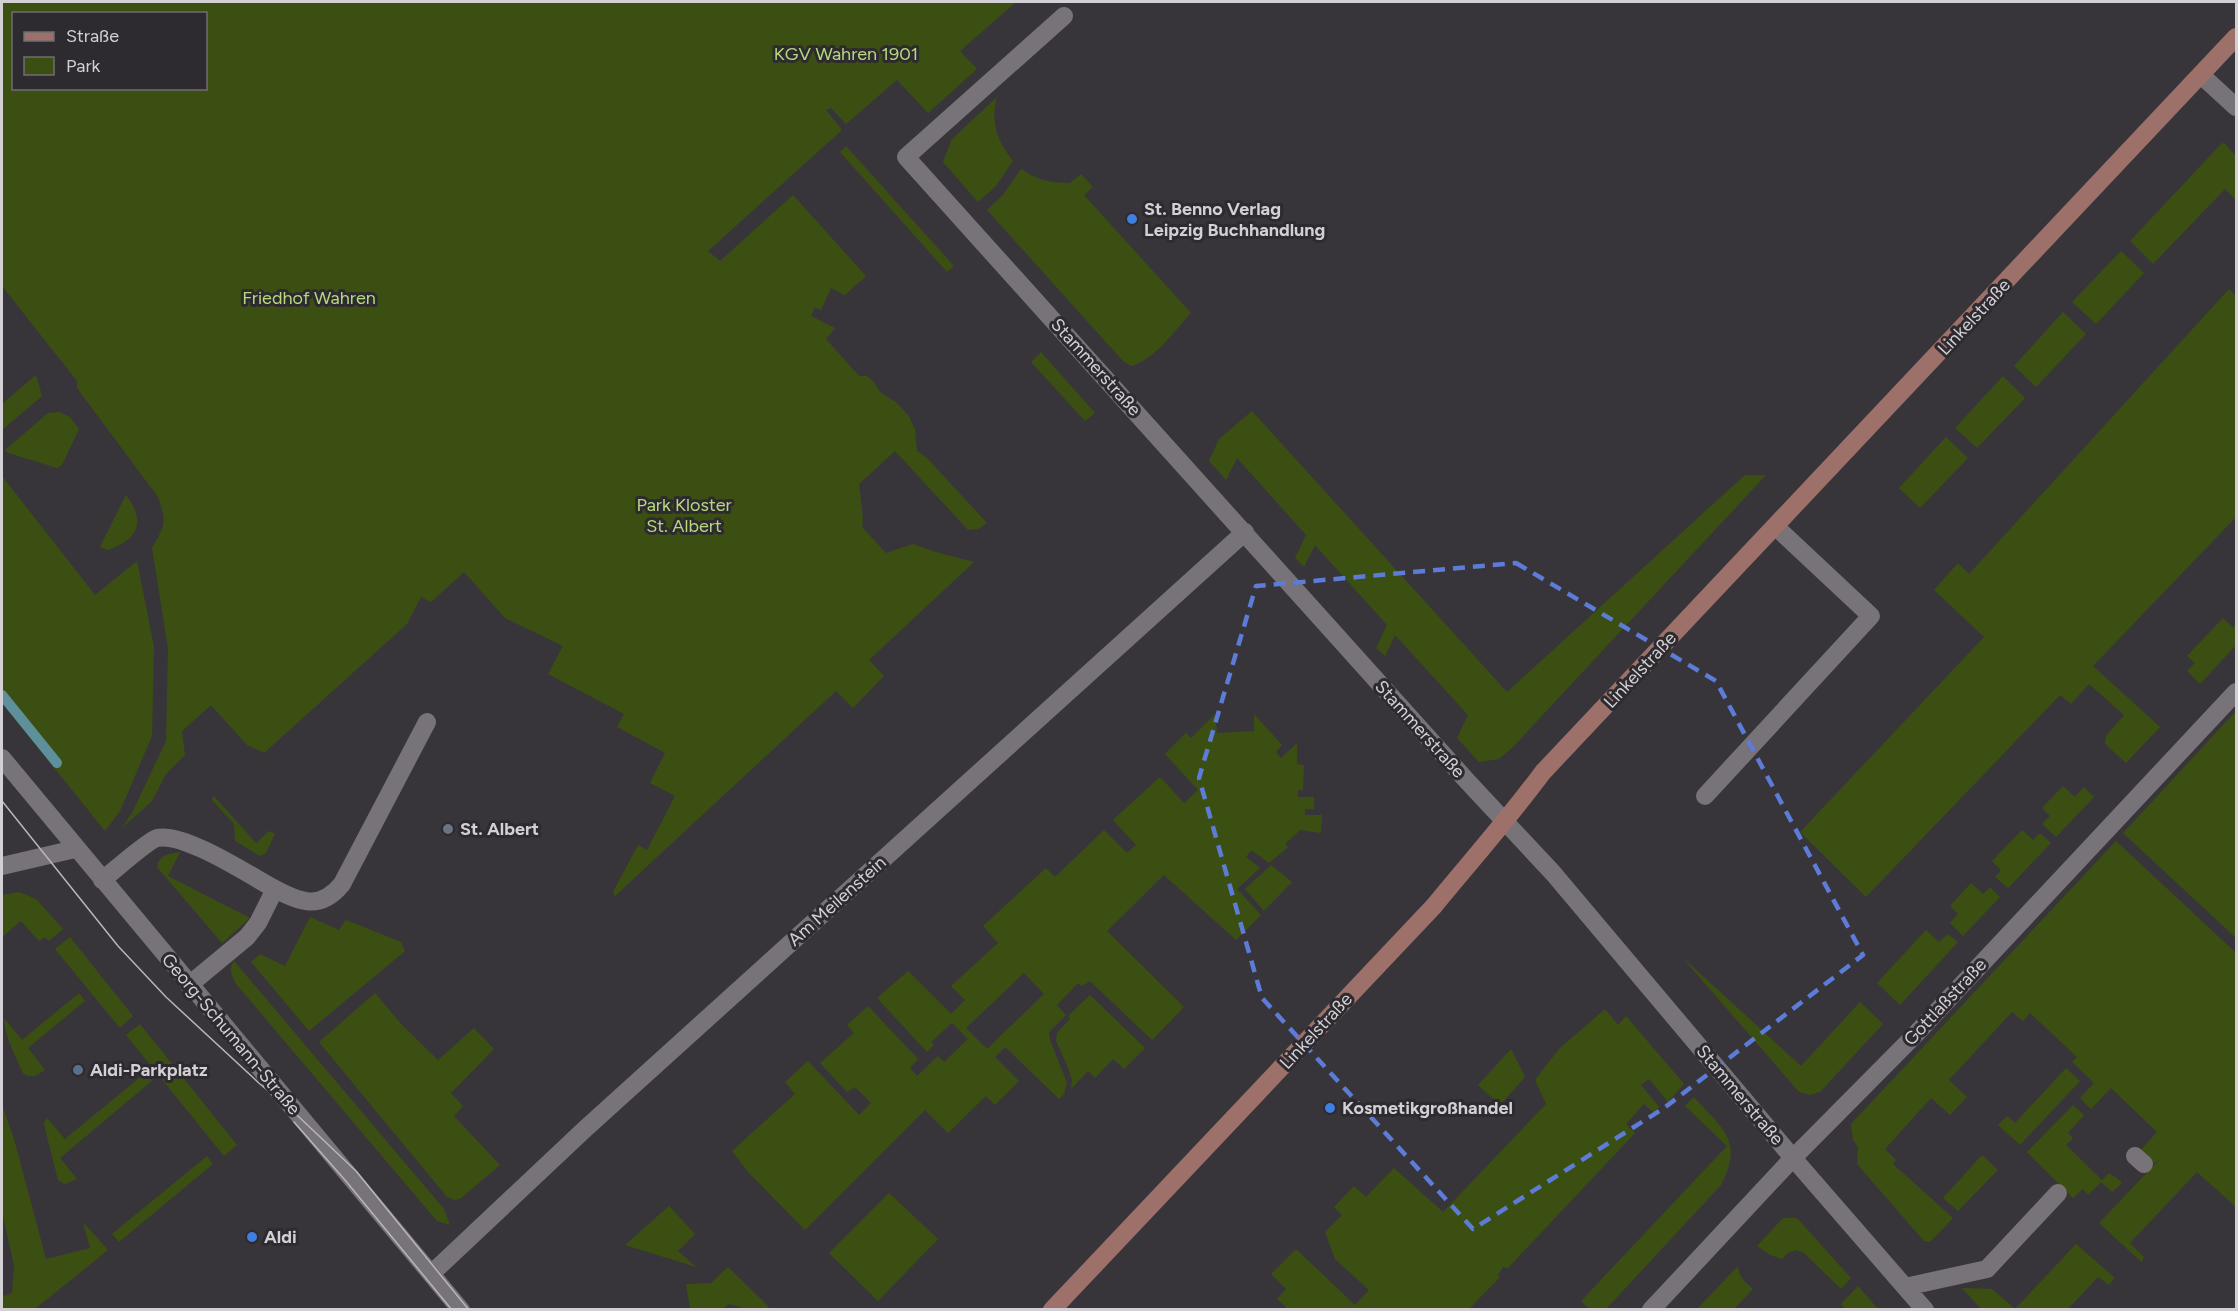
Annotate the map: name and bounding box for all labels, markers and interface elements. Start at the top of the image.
legend [12,12,207,90]
text: Straße [66,25,119,47]
park label: KGV Wahren 1901 [774,43,918,65]
text: Park [66,55,101,77]
place label: St. Benno Verlag Leipzig Buchhandlung [1144,198,1325,241]
marker: St. Benno Verlag Leipzig Buchhandlung [1125,212,1139,226]
street label: Linkelstraße [1933,274,2015,360]
park label: Friedhof Wahren [242,287,376,309]
street label: Stammerstraße [1046,314,1146,421]
park label: Park Kloster St. Albert [636,494,732,537]
street label: Linkelstraße [1599,627,1681,713]
street label: Stammerstraße [1370,676,1470,783]
place label: St. Albert [460,818,539,840]
marker: St. Albert [441,822,455,836]
street label: Am Meilenstein [783,851,891,951]
street label: Georg-Schumann-Straße [157,949,305,1119]
street label: Gottlaßstraße [1899,954,1991,1050]
street label: Linkelstraße [1275,988,1357,1074]
street label: Stammerstraße [1692,1040,1788,1150]
place label: Aldi-Parkplatz [90,1059,208,1081]
marker: Aldi-Parkplatz [71,1063,85,1077]
place label: Kosmetikgroßhandel [1342,1097,1513,1119]
marker: Kosmetikgroßhandel [1323,1101,1337,1115]
place label: Aldi [264,1226,297,1248]
marker: Aldi [245,1230,259,1244]

